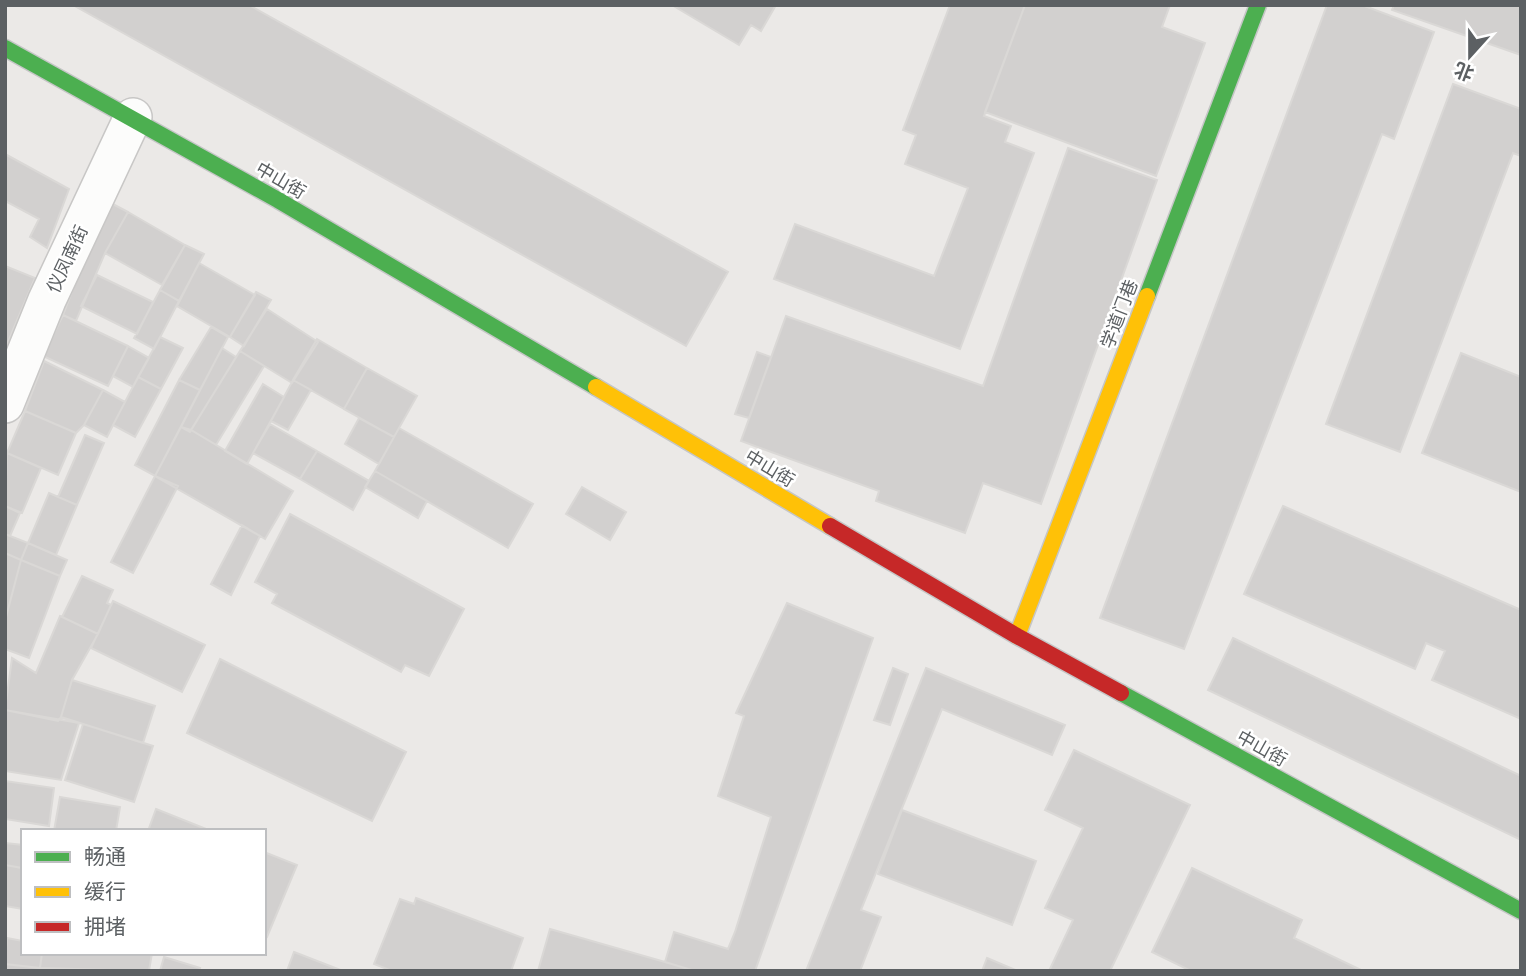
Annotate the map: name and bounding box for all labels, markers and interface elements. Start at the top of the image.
north arrow [1435,21,1505,91]
text: 北 [1451,57,1477,86]
street label: 中山街 [252,157,310,203]
street label: 仪凤南街 [41,222,93,296]
street label: 学道门巷 [1095,276,1143,352]
street label: 中山街 [741,444,799,492]
street label: 中山街 [1233,725,1291,771]
legend [21,829,266,955]
text: 畅通 [84,843,126,869]
text: 缓行 [84,878,126,904]
text: 拥堵 [84,913,126,939]

